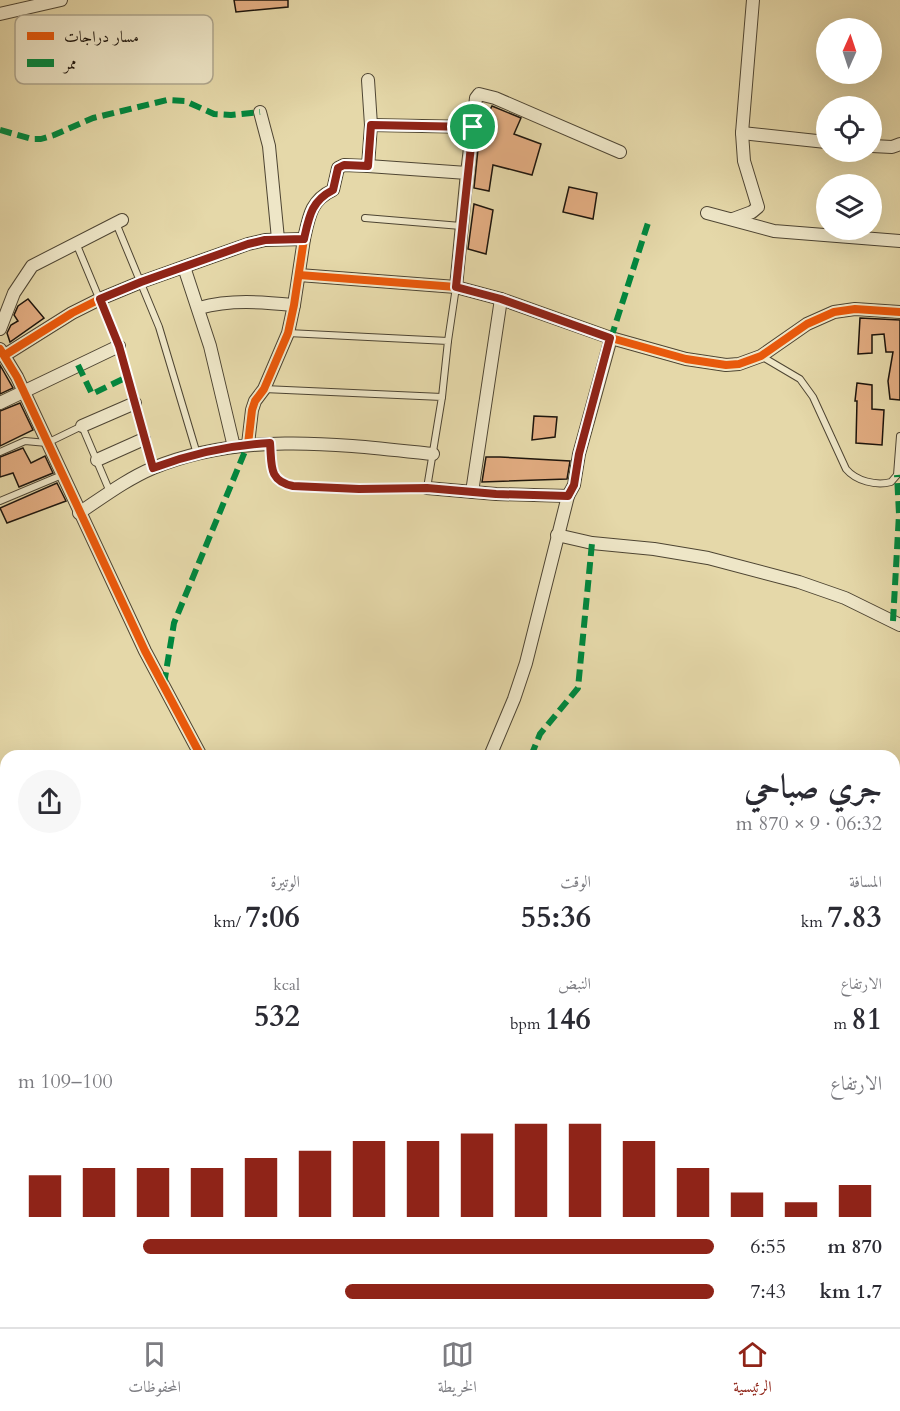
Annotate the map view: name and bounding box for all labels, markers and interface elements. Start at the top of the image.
legend [15,15,213,84]
north arrow [816,18,882,84]
map controls [816,18,882,240]
text: مسار دراجات [64,26,139,48]
text: ممر [62,53,77,75]
button: locate [816,96,882,162]
pin [447,101,498,152]
icon: arrive [456,110,489,143]
button: layers [816,174,882,240]
text: جري صباحي [744,765,882,810]
button: share [18,770,81,833]
text: 06:32 · 9 × 870 m [736,810,882,837]
text: الوتيرة [270,871,300,893]
text: الوقت [560,871,591,893]
text: المسافة [849,871,882,893]
text: 7:06 [245,897,300,938]
text: 55:36 [521,897,591,938]
text: 7.83 [827,897,882,938]
text: /km [214,911,245,933]
text: km [801,911,827,933]
text: النبض [558,973,591,995]
text: الارتفاع [840,973,882,995]
text: kcal [273,974,300,996]
text: 532 [254,996,300,1037]
text: 146 [545,999,591,1040]
text: 81 [851,999,882,1040]
text: bpm [510,1013,545,1035]
text: m [833,1013,851,1035]
text: 100–109 m [18,1068,113,1095]
text: الارتفاع [830,1070,882,1097]
text: 6:55 [750,1233,786,1260]
text: 870 m [827,1233,882,1260]
text: 7:43 [750,1278,786,1305]
text: 1.7 km [819,1278,882,1305]
tab: المحفوظات [128,1338,181,1402]
tab: الخريطة [438,1338,477,1402]
tab: الرئيسية [733,1338,772,1402]

